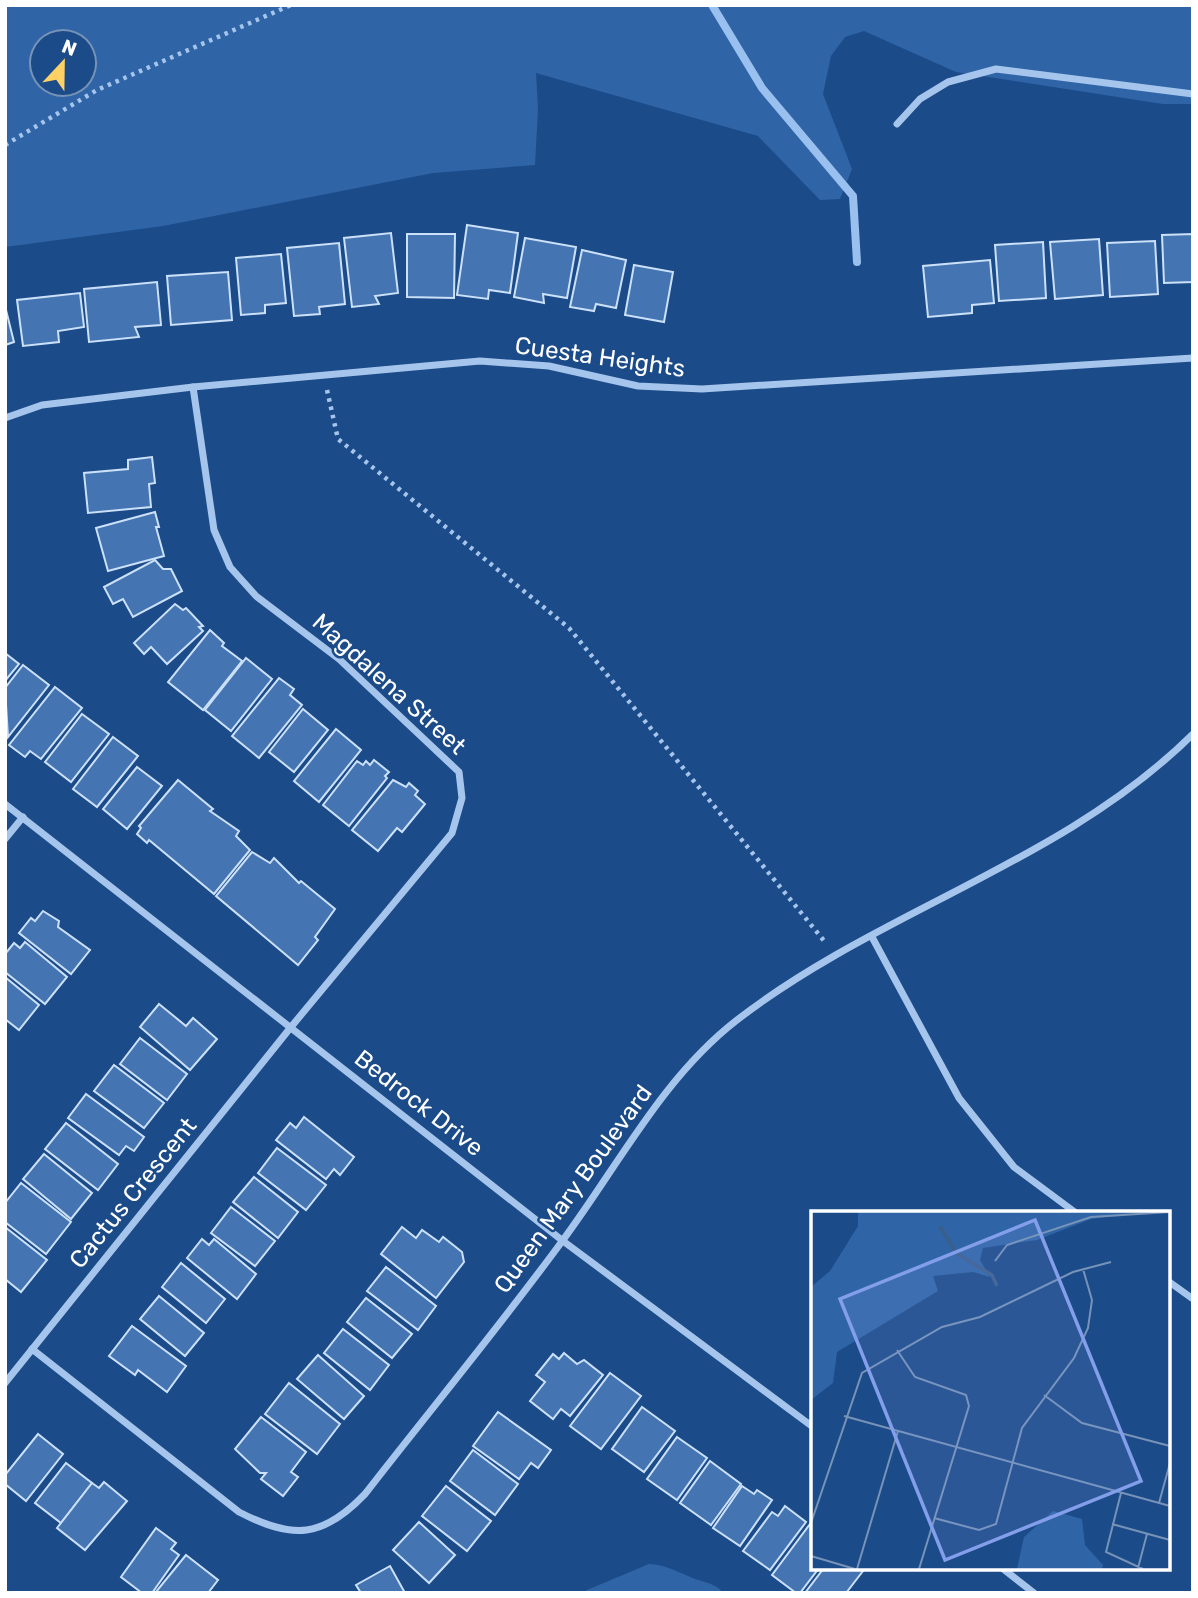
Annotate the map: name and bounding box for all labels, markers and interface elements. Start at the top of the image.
north arrow [28,28,98,98]
text: N [59,34,80,61]
street label: Cuesta Heights [513,331,687,383]
street label: Magdalena Street [307,608,471,760]
street label: Bedrock Drive [349,1044,489,1162]
street label: Queen Mary Boulevard [488,1080,658,1298]
street label: Cactus Crescent [64,1112,202,1274]
inset map [811,1211,1170,1570]

